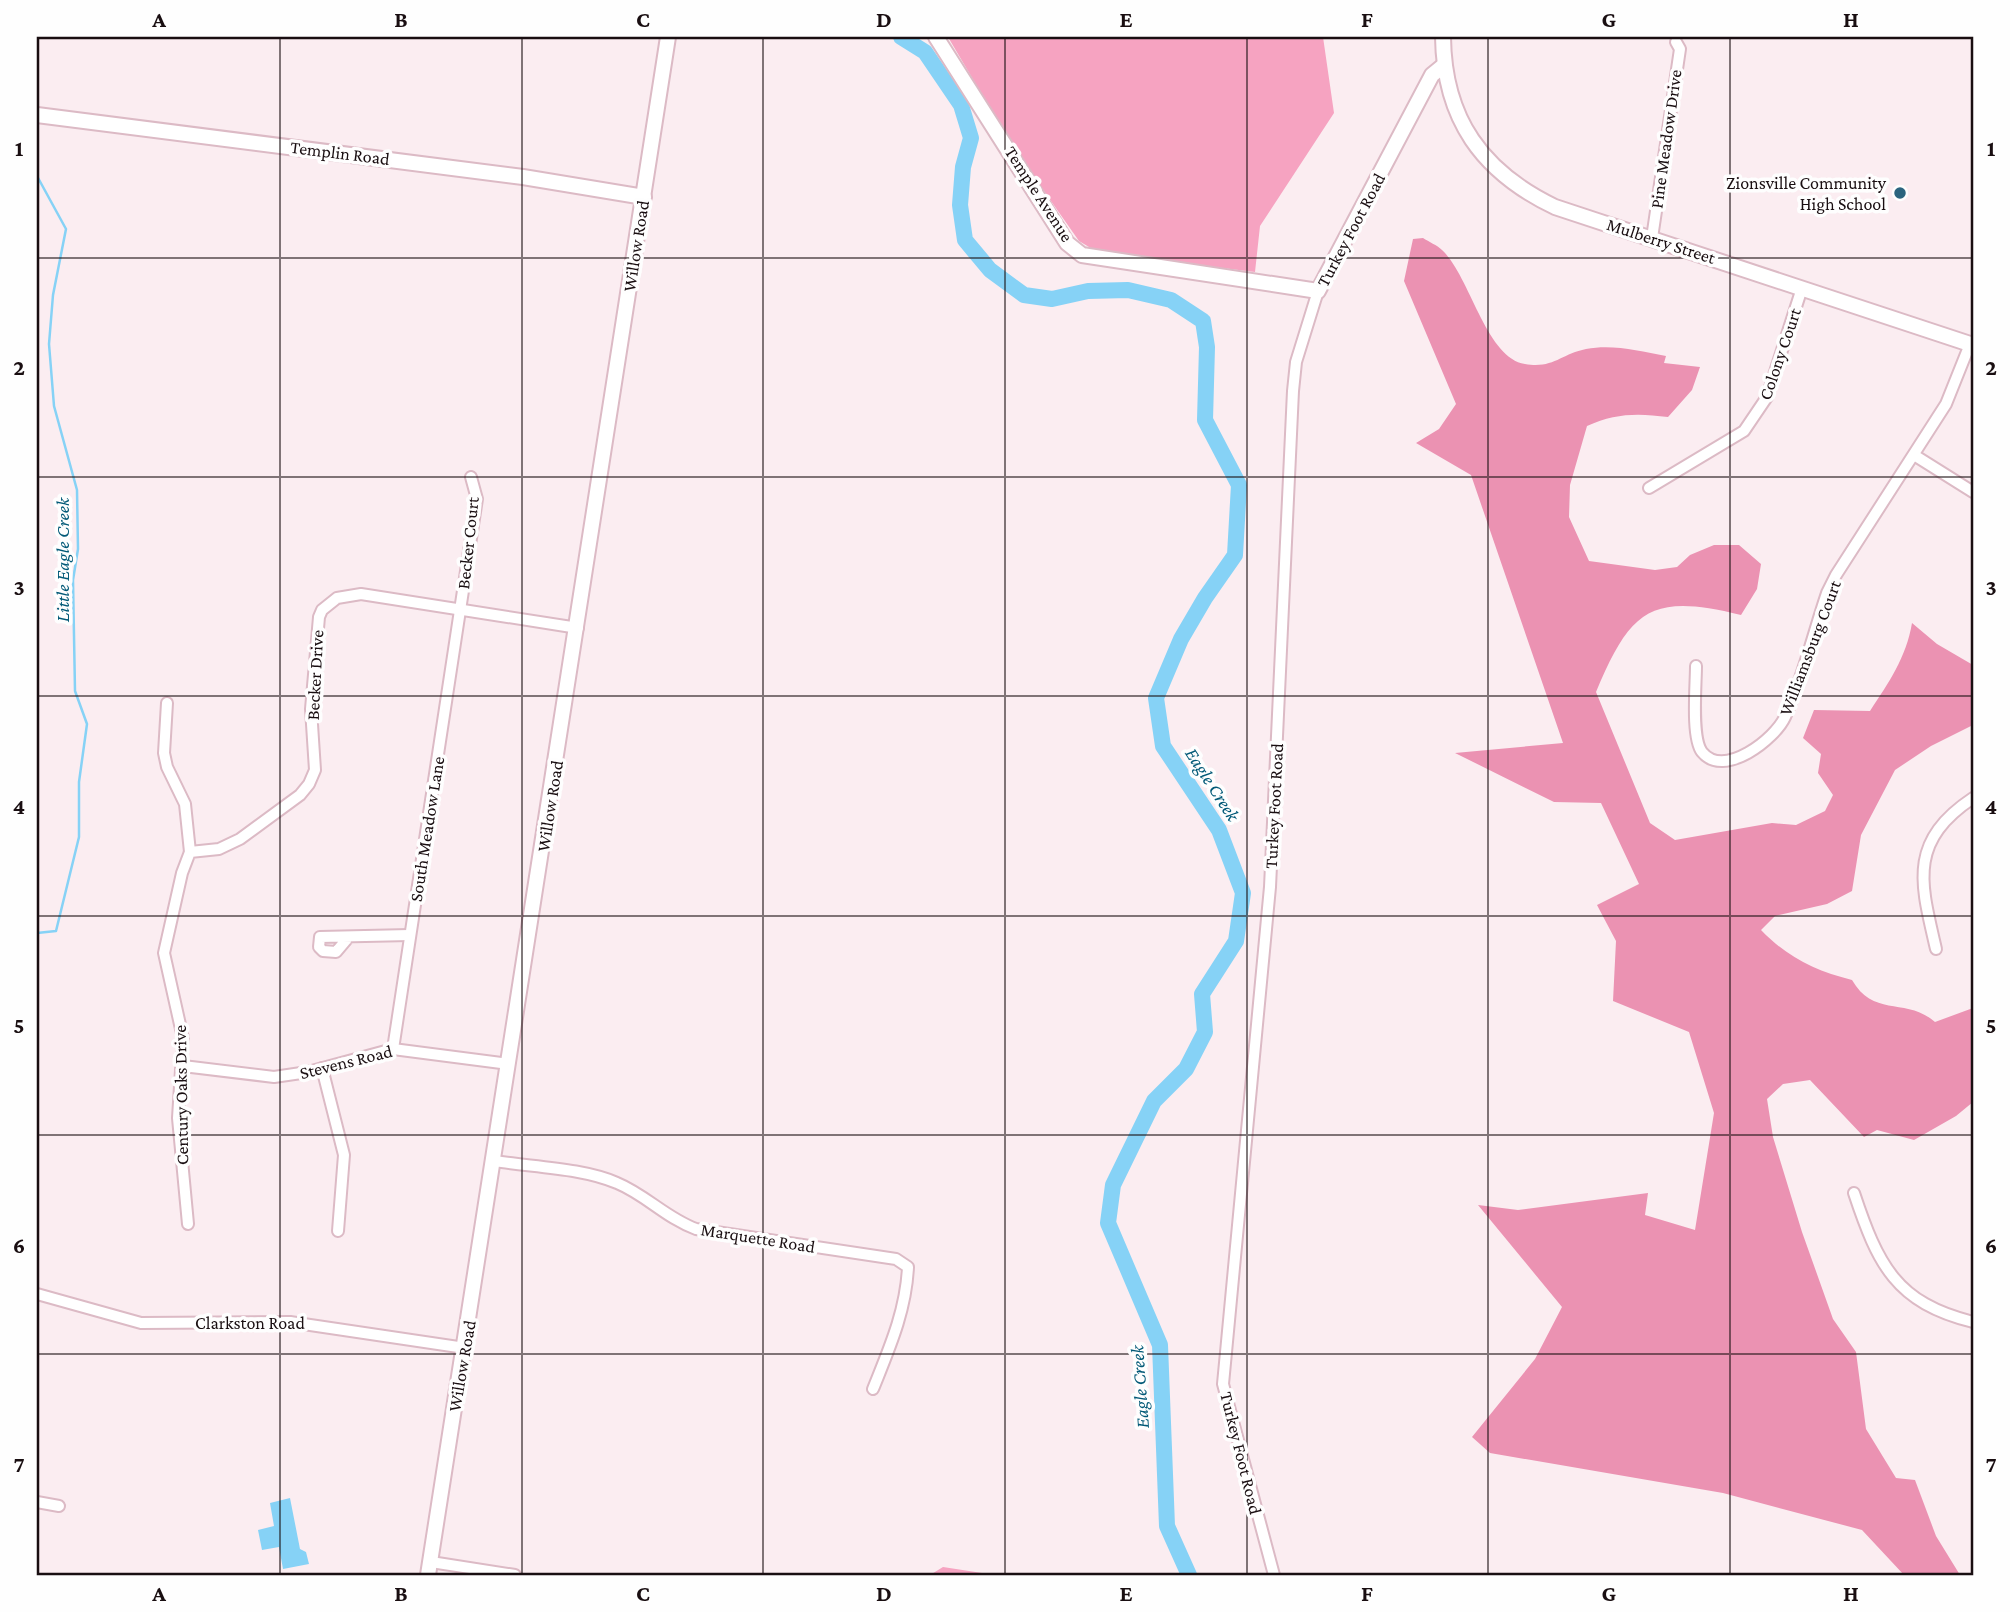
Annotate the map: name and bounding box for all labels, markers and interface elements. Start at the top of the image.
text: A [151,6,166,32]
text: B [394,6,408,32]
text: C [636,6,650,32]
text: D [876,6,892,32]
text: E [1119,6,1133,32]
text: F [1361,6,1373,32]
text: G [1602,6,1617,32]
text: H [1843,6,1859,32]
street label: Pine Meadow Drive [1646,68,1686,210]
text: 1 [15,135,24,161]
text: 1 [1987,135,1996,161]
street label: Templin Road [289,137,391,169]
street label: Temple Avenue [1001,142,1077,246]
street label: Turkey Foot Road [1313,169,1390,290]
place label: Zionsville Community High School [1726,173,1887,214]
marker: Zionsville Community High School [1892,185,1908,201]
street label: Willow Road [619,198,653,293]
street label: Mulberry Street [1604,214,1719,268]
street label: Colony Court [1755,304,1805,403]
text: 2 [13,354,25,380]
text: 2 [1985,354,1997,380]
street label: Becker Court [453,495,483,590]
water label: Little Eagle Creek [52,497,73,622]
text: 3 [13,574,25,600]
text: 3 [1985,574,1997,600]
street label: Williamsburg Court [1775,577,1845,718]
street label: Becker Drive [303,629,327,721]
street label: Turkey Foot Road [1261,742,1287,869]
water label: Eagle Creek [1181,744,1244,825]
street label: South Meadow Lane [406,755,448,903]
street label: Willow Road [533,758,567,853]
text: 4 [13,793,25,819]
text: 4 [1985,793,1997,819]
text: 5 [13,1012,25,1038]
text: 5 [1985,1012,1997,1038]
street label: Century Oaks Drive [170,1025,192,1165]
street label: Stevens Road [298,1041,395,1083]
street label: Marquette Road [699,1219,817,1257]
text: 6 [13,1232,25,1258]
text: 6 [1985,1232,1997,1258]
street label: Clarkston Road [195,1313,305,1333]
street label: Willow Road [444,1318,480,1413]
water label: Eagle Creek [1126,1344,1153,1429]
street label: Turkey Foot Road [1216,1390,1266,1517]
text: 7 [13,1451,25,1477]
text: 7 [1985,1451,1997,1477]
text: A [151,1580,166,1606]
text: B [394,1580,408,1606]
text: C [636,1580,650,1606]
text: D [876,1580,892,1606]
text: E [1119,1580,1133,1606]
text: F [1361,1580,1373,1606]
text: G [1602,1580,1617,1606]
text: H [1843,1580,1859,1606]

